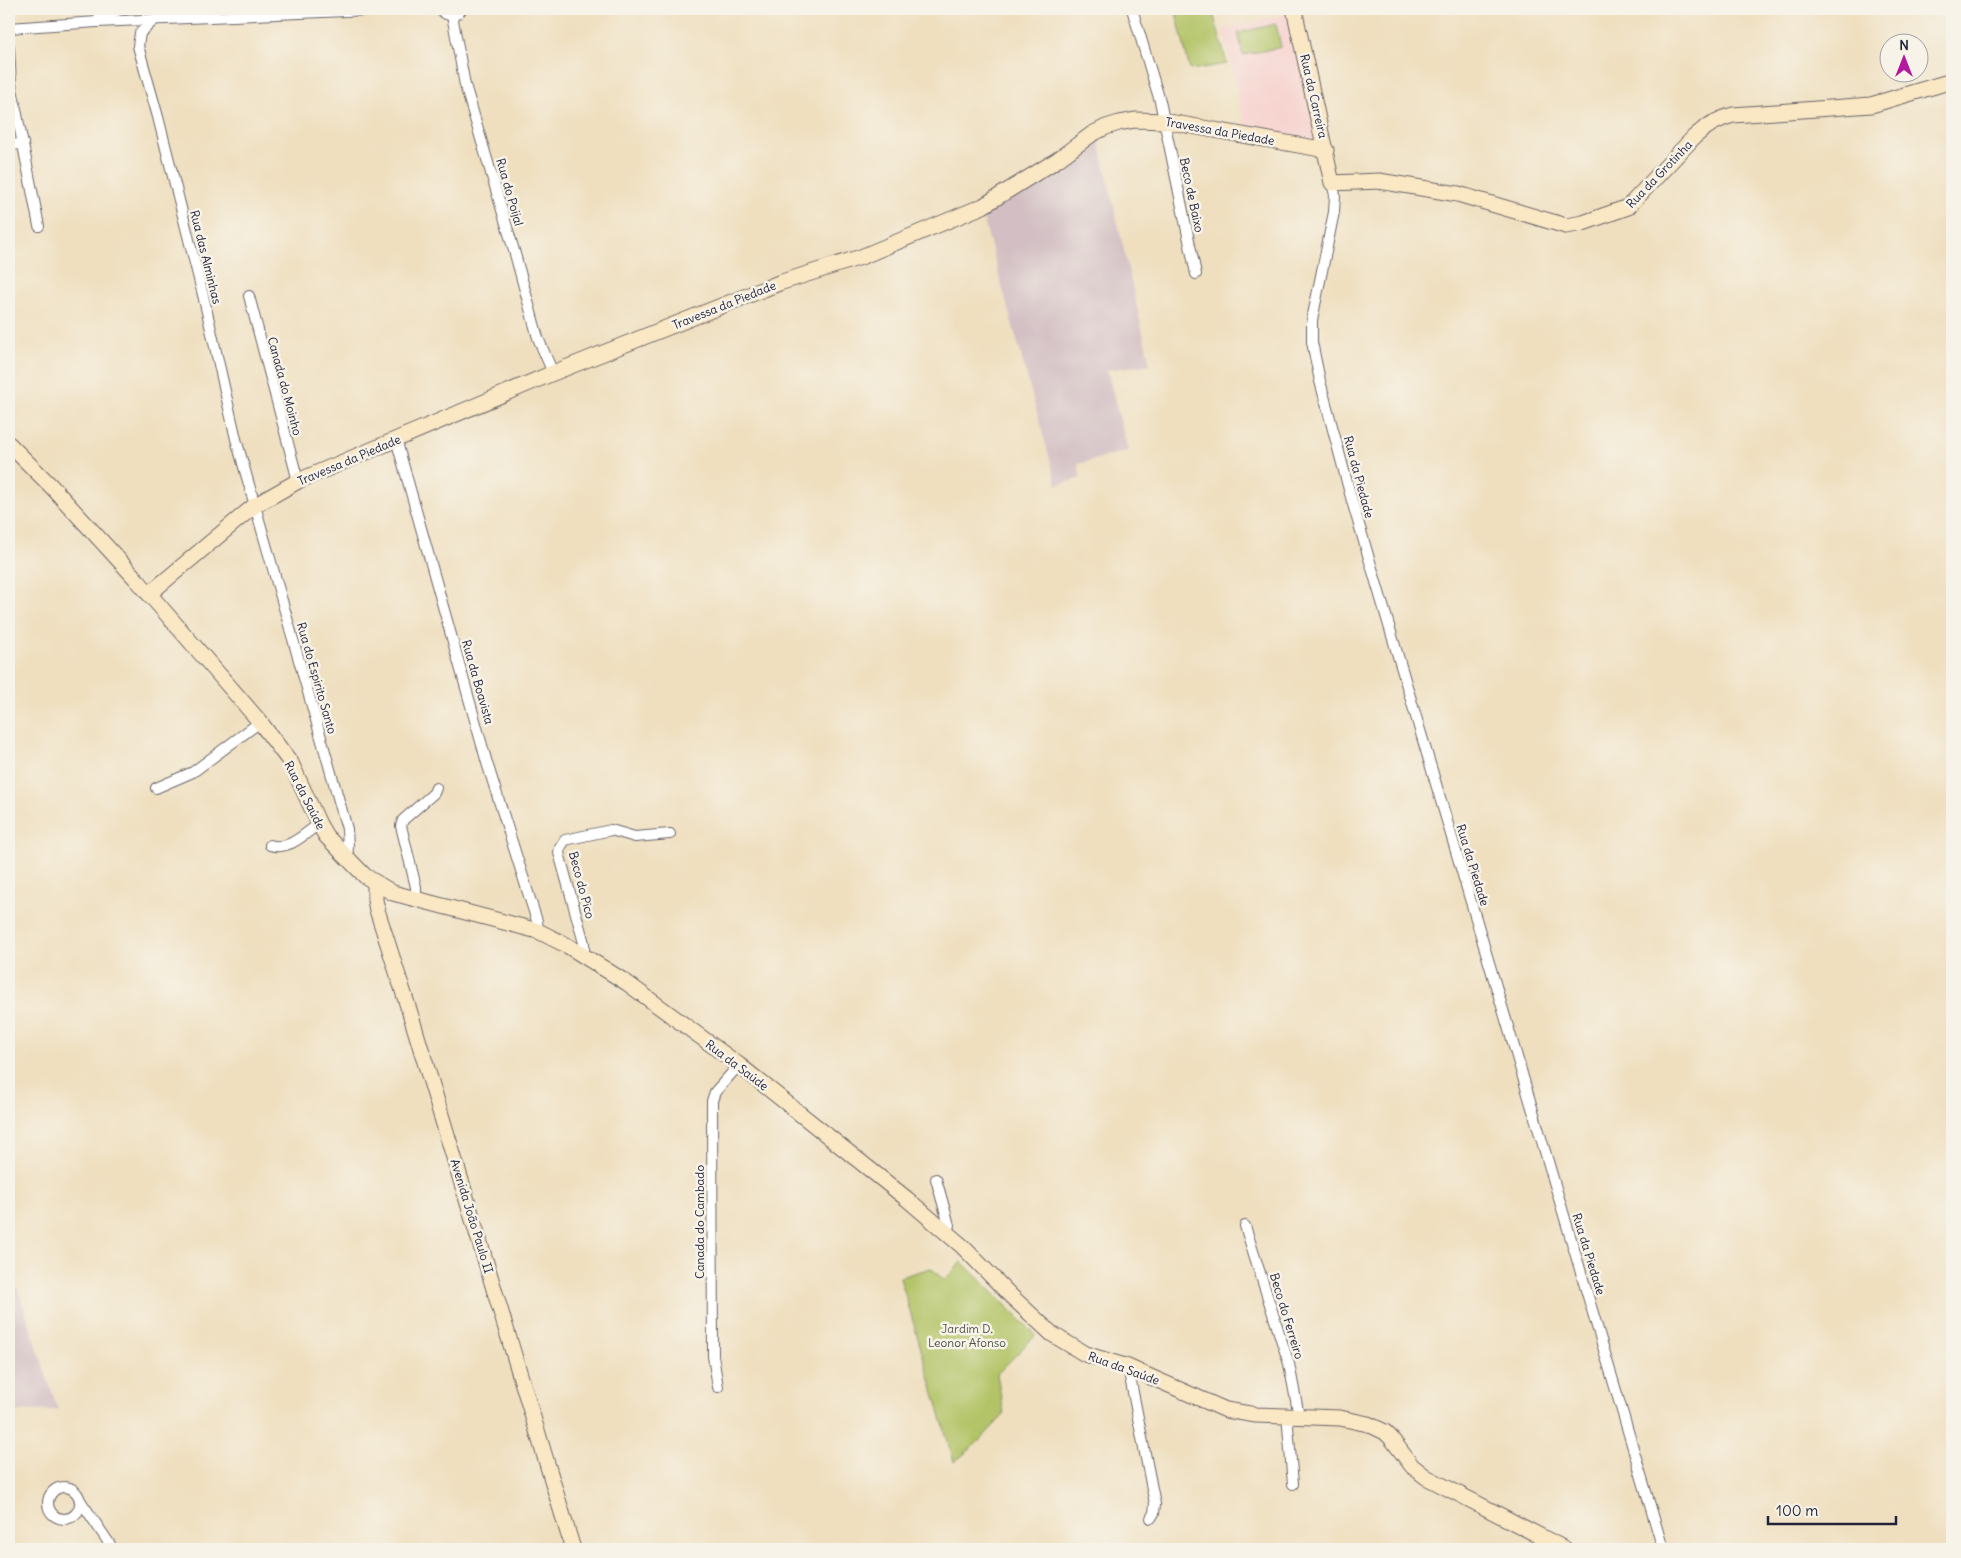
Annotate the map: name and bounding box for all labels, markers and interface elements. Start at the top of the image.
north arrow [1878,32,1928,82]
text: N [1899,36,1909,54]
street label: Rua da Carreira [1297,52,1331,140]
street label: Travessa da Piedade [1164,114,1276,148]
street label: Rua da Grotinha [1623,137,1695,211]
street label: Beco de Baixo [1177,156,1207,234]
street label: Rua do Poijal [493,157,527,227]
street label: Rua das Alminhas [187,208,225,306]
street label: Travessa da Piedade [670,277,778,333]
street label: Canada do Moinho [265,335,305,437]
street label: Travessa da Piedade [295,432,403,488]
street label: Rua da Piedade [1341,434,1377,520]
street label: Rua do Espirito Santo [294,621,340,736]
street label: Rua da Boavista [459,638,497,726]
street label: Rua da Saúde [281,758,329,832]
street label: Rua da Piedade [1453,822,1493,908]
street label: Beco do Pico [566,850,598,921]
street label: Rua da Saúde [703,1036,771,1094]
street label: Avenida João Paulo II [447,1157,497,1275]
street label: Canada do Cambado [692,1165,707,1279]
street label: Rua da Piedade [1569,1211,1609,1297]
street label: Beco do Ferreiro [1267,1271,1307,1361]
park label: Jardim D. Leonor Afonso [928,1321,1006,1350]
street label: Rua da Saúde [1086,1348,1162,1388]
scale bar [1768,1493,1896,1525]
text: 100 m [1776,1501,1818,1520]

